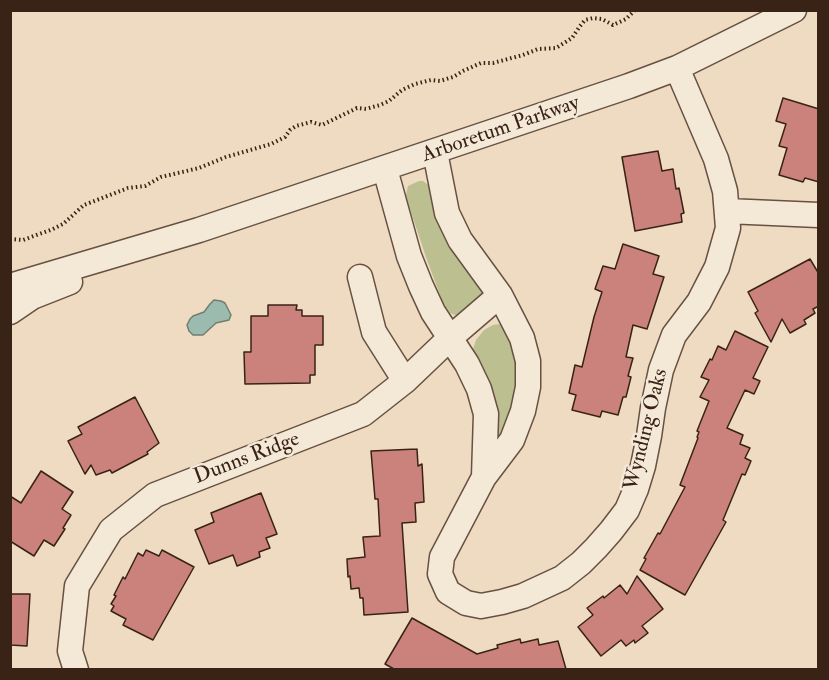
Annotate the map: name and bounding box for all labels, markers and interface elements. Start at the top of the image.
street label: Arboretum Parkway [419,91,583,169]
street label: Wynding Oaks [620,366,674,494]
street label: Dunns Ridge [191,427,303,491]

